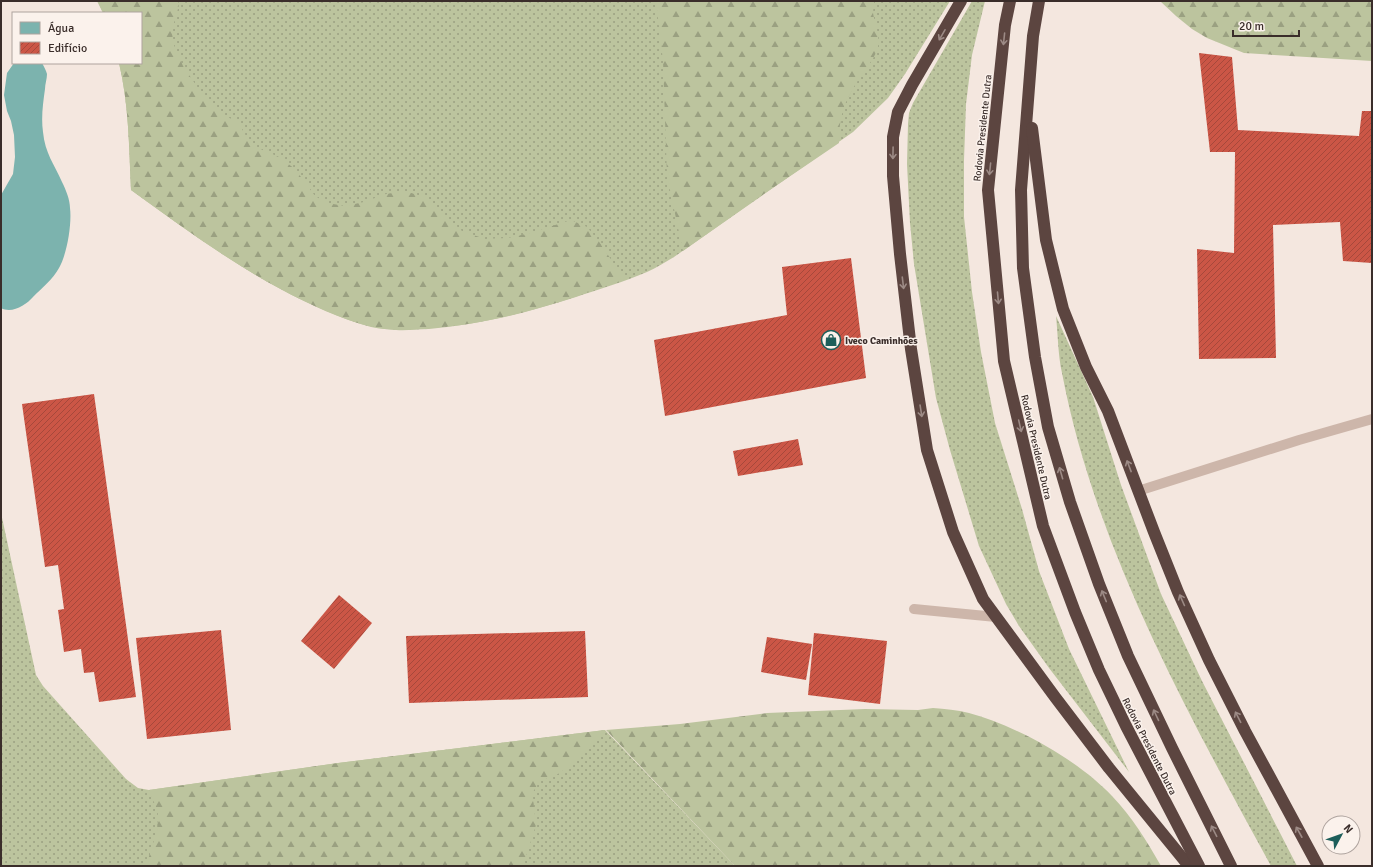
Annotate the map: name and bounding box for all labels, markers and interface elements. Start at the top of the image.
legend [12,12,142,64]
scale bar [1233,12,1299,38]
text: 20 m [1239,19,1264,34]
text: Água [48,21,74,36]
one-way arrow [937,29,945,41]
one-way arrow [1000,32,1007,45]
text: Edifício [48,41,87,56]
street label: Rodovia Presidente Dutra [971,74,995,182]
one-way arrow [889,146,897,159]
one-way arrow [986,162,994,175]
one-way arrow [899,276,907,289]
one-way arrow [994,291,1002,304]
shop icon: Iveco Caminhões [820,329,842,351]
place label: Iveco Caminhões [845,335,918,347]
street label: Rodovia Presidente Dutra [1018,394,1054,501]
one-way arrow [917,404,925,417]
one-way arrow [1016,419,1024,432]
one-way arrow [1124,460,1132,472]
one-way arrow [1057,467,1064,480]
one-way arrow [1100,590,1107,602]
one-way arrow [1177,594,1185,606]
street label: Rodovia Presidente Dutra [1119,696,1179,797]
one-way arrow [1152,709,1159,721]
one-way arrow [1233,711,1241,723]
north arrow [1321,815,1361,855]
text: N [1341,822,1356,836]
one-way arrow [1209,826,1217,838]
one-way arrow [1295,826,1302,838]

